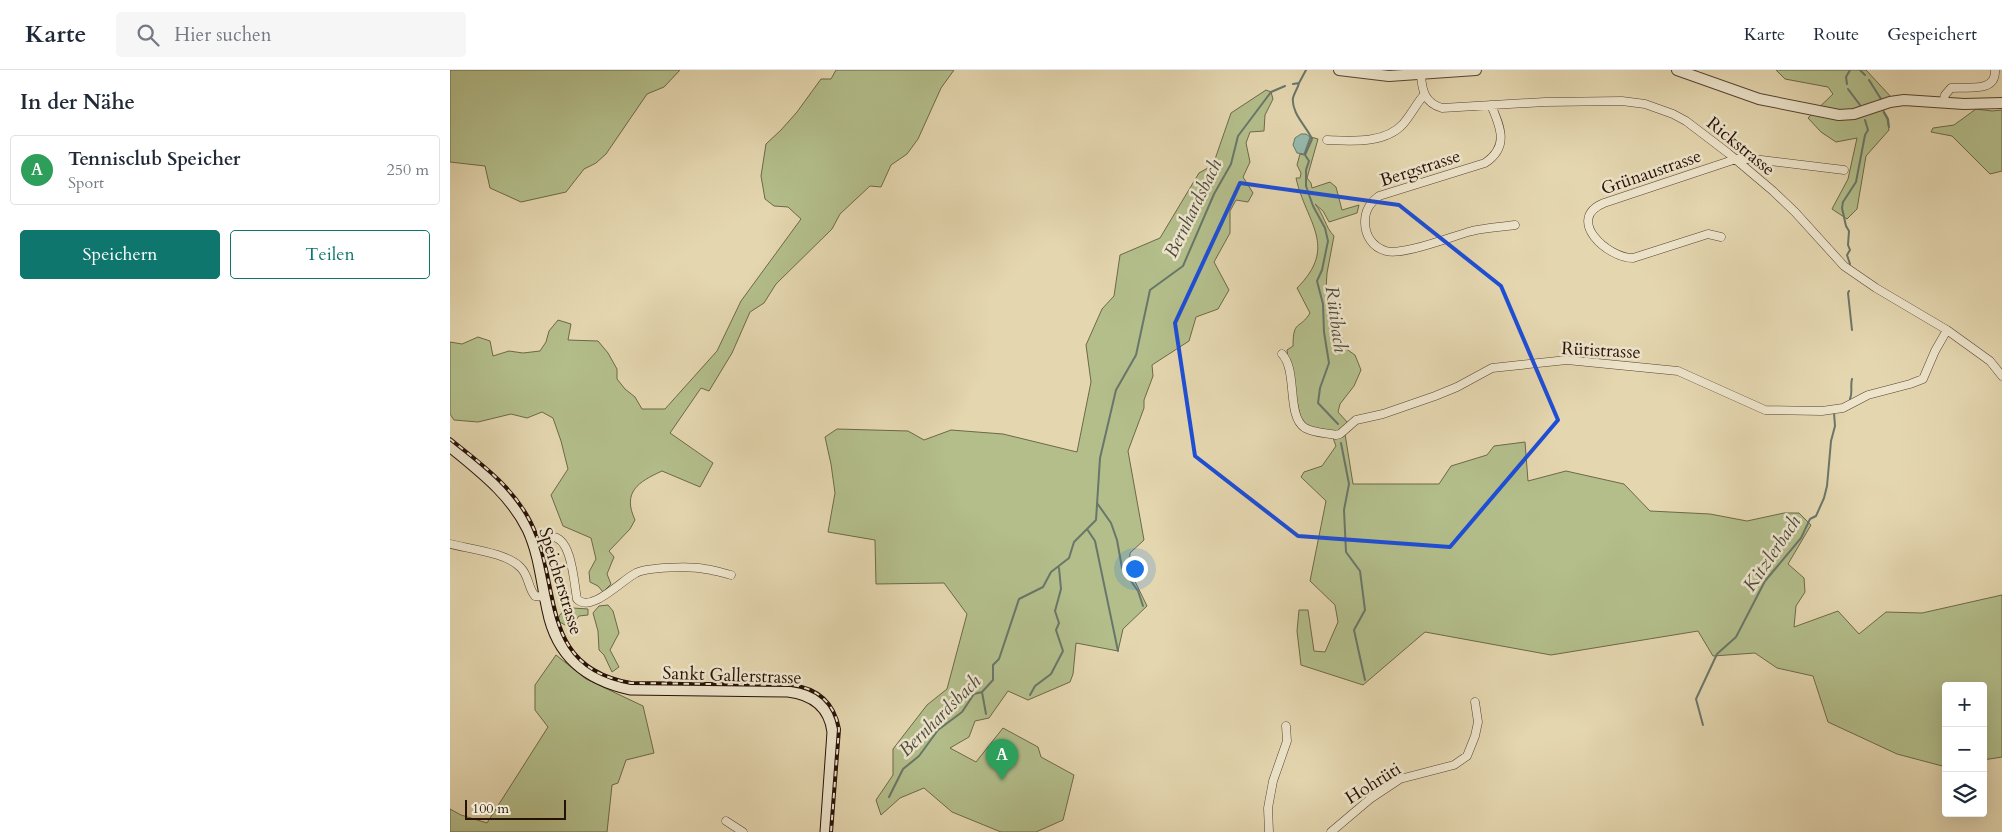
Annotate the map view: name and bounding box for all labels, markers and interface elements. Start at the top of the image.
search box [116,12,466,57]
text: Karte [25,18,86,51]
icon: search [134,21,162,49]
text: Hier suchen [174,22,272,48]
text: Karte [1744,22,1785,47]
text: Route [1813,22,1859,47]
text: Gespeichert [1887,22,1977,47]
text: In der Nähe [20,88,135,117]
street label: Rickstrasse [1701,111,1780,182]
street label: Bergstrasse [1377,144,1464,193]
street label: Grünaustrasse [1598,144,1705,201]
text: Tennisclub Speicher [68,146,240,172]
water label: Bernhardsbach [1158,155,1228,262]
text: A [31,159,43,181]
text: 250 m [387,159,429,181]
text: Sport [68,172,104,194]
button: Speichern [20,230,220,279]
button: Teilen [230,230,430,279]
water label: Rütibach [1319,284,1354,354]
street label: Rütistrasse [1561,336,1641,365]
water label: Kitzlerbach [1737,510,1807,597]
street label: Speicherstrasse [532,524,589,638]
your location [1122,556,1148,582]
street label: Sankt Gallerstrasse [662,661,802,690]
water label: Bernhardsbach [893,669,987,763]
map controls [1942,682,1987,817]
button: + [1942,682,1987,727]
button: − [1942,727,1987,772]
pin: A [986,739,1018,780]
street label: Hohrüti [1340,756,1406,810]
button: layers [1942,772,1987,817]
scale bar [465,797,566,820]
text: 100 m [472,799,509,818]

